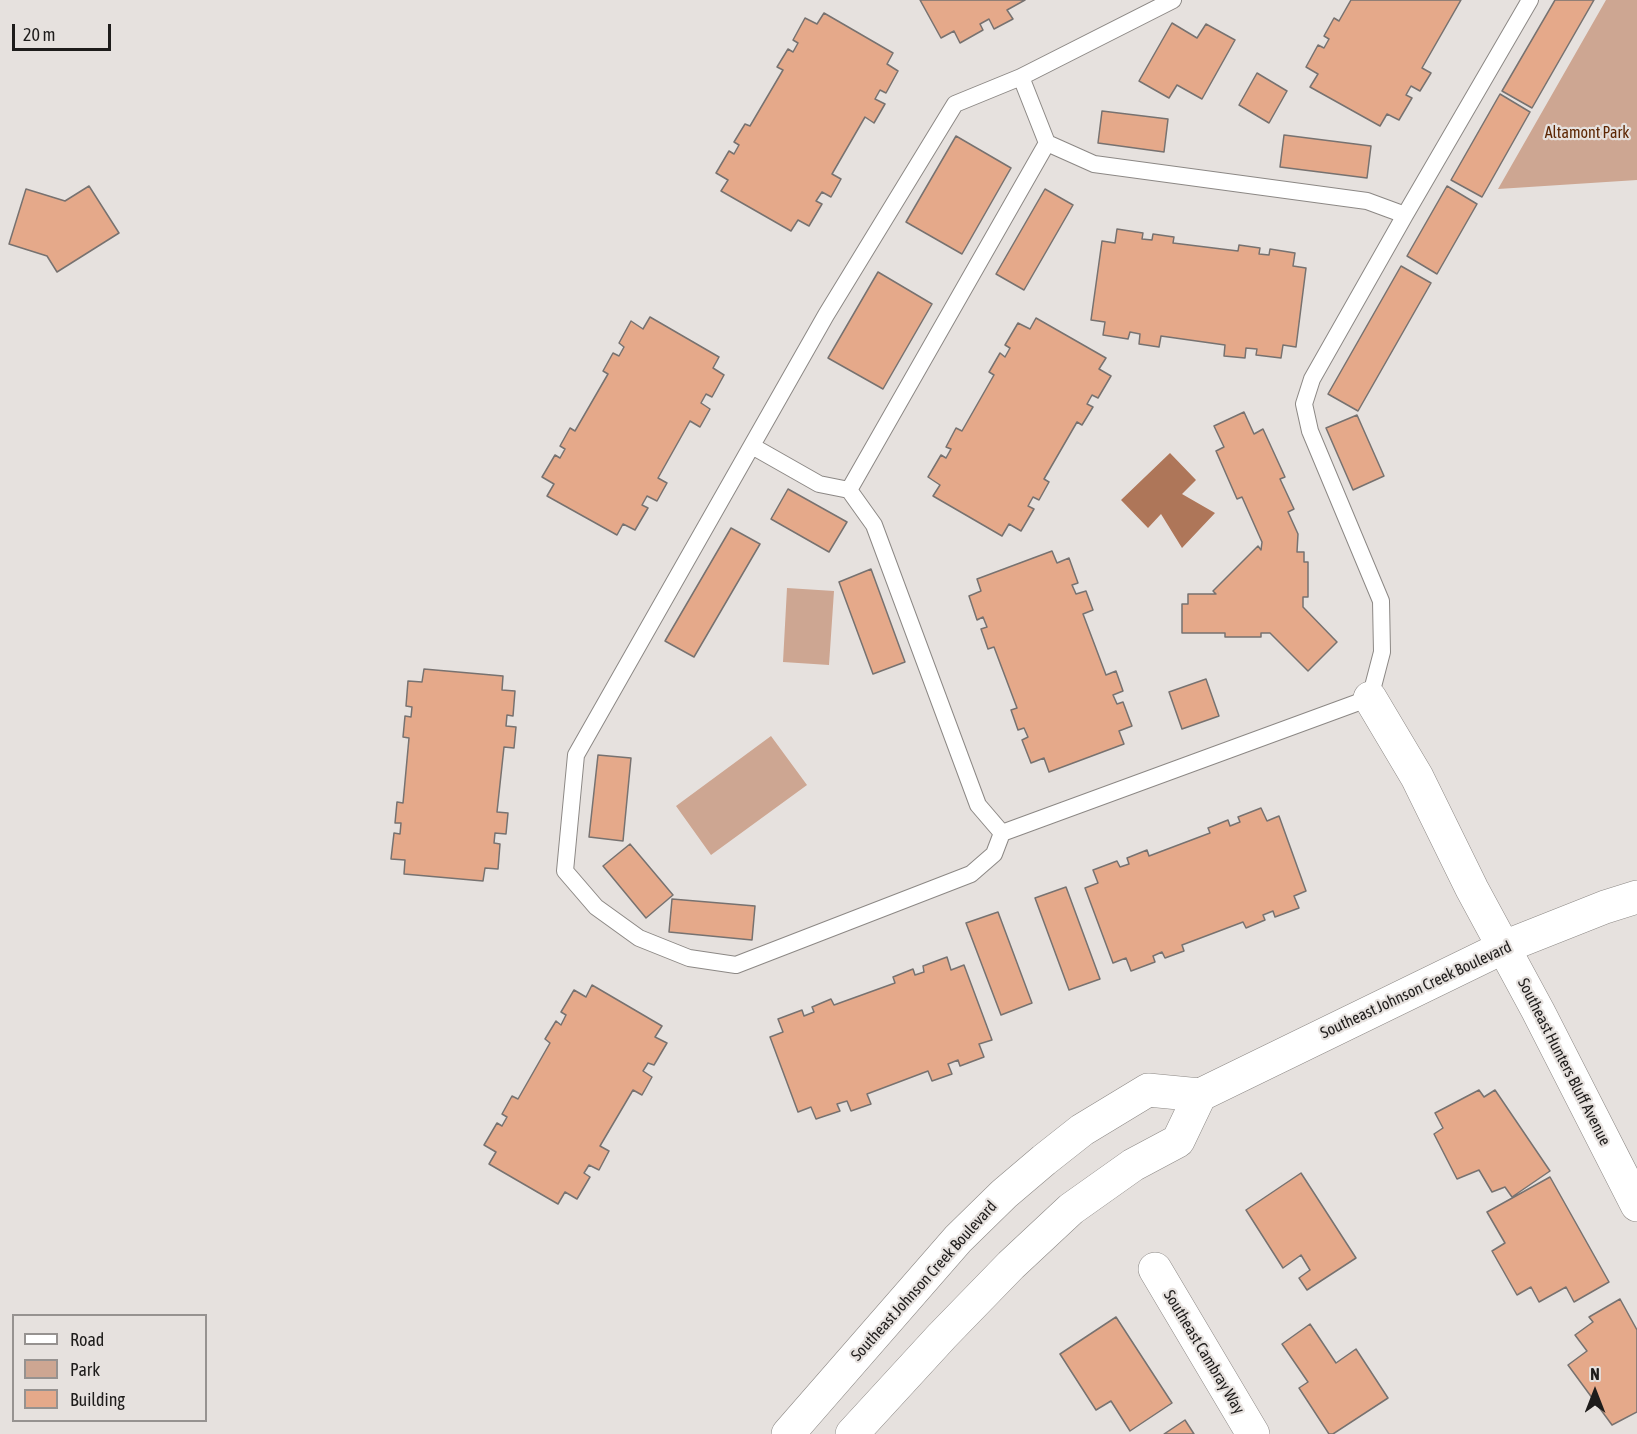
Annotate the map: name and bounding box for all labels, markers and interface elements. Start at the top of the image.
scale bar [15,12,114,50]
text: 20 m [23,24,55,45]
park label: Altamont Park [1545,123,1629,143]
street label: Southeast Johnson Creek Boulevard [1317,937,1515,1043]
street label: Southeast Hunters Bluff Avenue [1513,975,1615,1149]
street label: Southeast Johnson Creek Boulevard [847,1197,1001,1365]
street label: Southeast Cambray Way [1159,1287,1249,1417]
legend [12,1314,207,1422]
text: Road [70,1329,104,1350]
text: Park [70,1359,100,1380]
north arrow [1565,1362,1625,1422]
text: N [1590,1365,1600,1383]
text: Building [70,1389,125,1410]

